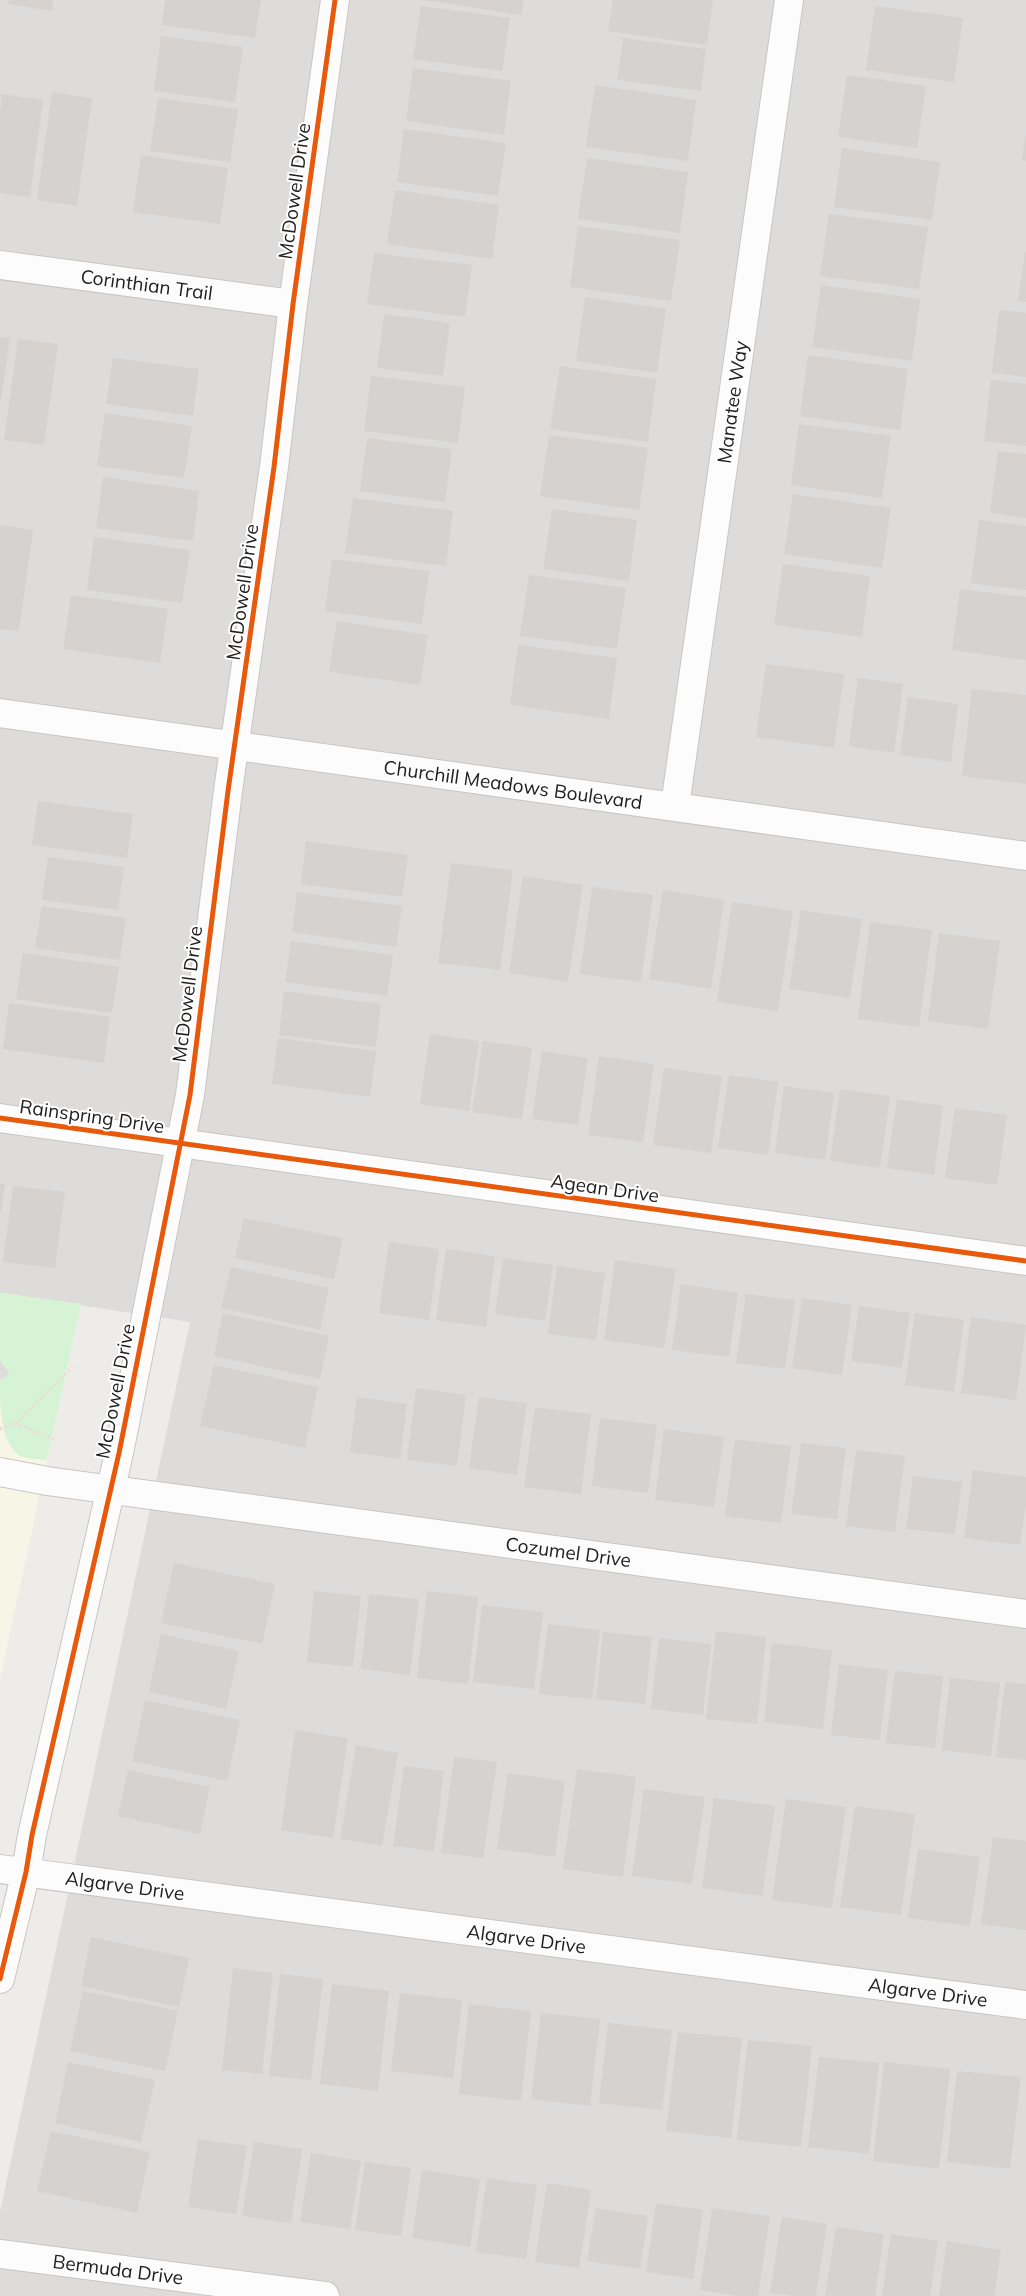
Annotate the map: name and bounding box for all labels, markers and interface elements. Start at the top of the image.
street label: McDowell Drive [273,121,315,261]
street label: Corinthian Trail [79,264,214,305]
street label: Manatee Way [712,339,753,465]
street label: McDowell Drive [221,522,263,662]
street label: Churchill Meadows Boulevard [382,755,644,814]
street label: McDowell Drive [167,924,207,1064]
street label: Rainspring Drive [18,1094,166,1138]
street label: Agean Drive [549,1169,661,1207]
street label: McDowell Drive [90,1321,140,1461]
street label: Cozumel Drive [504,1531,633,1572]
street label: Algarve Drive [64,1866,186,1905]
street label: Algarve Drive [465,1919,587,1959]
street label: Algarve Drive [867,1972,989,2012]
street label: Bermuda Drive [51,2249,185,2290]

